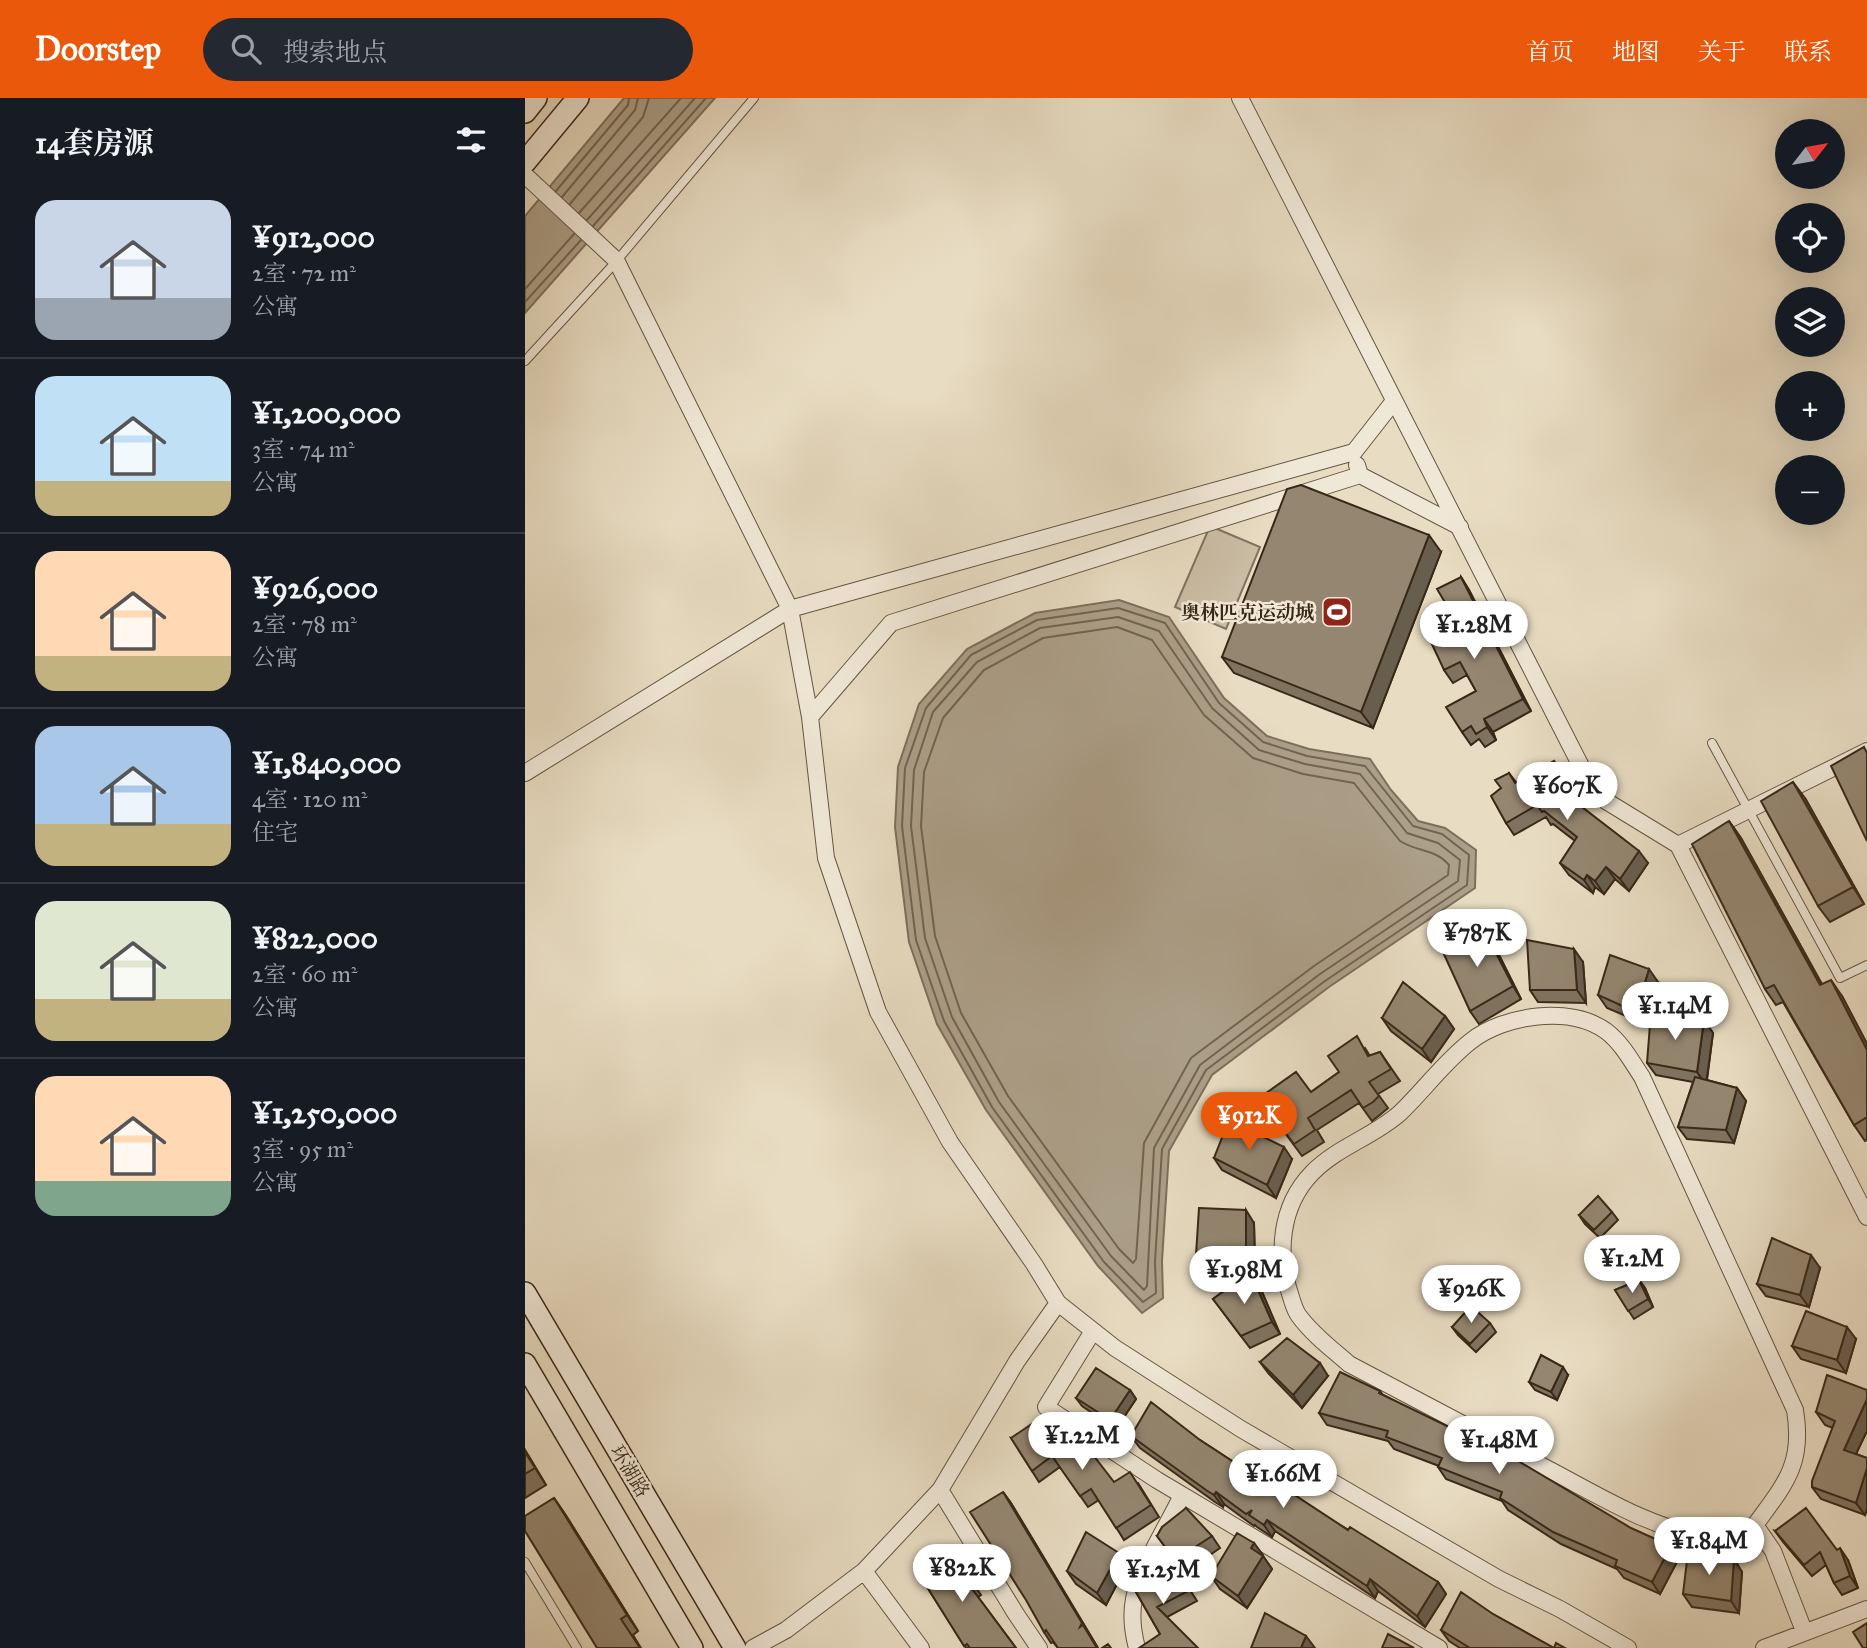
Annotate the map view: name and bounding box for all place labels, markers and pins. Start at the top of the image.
sports icon: 奥林匹克运动城 [1320,595,1354,629]
place label: 奥林匹克运动城 [1181,601,1314,624]
pin: ¥1.28M [1417,602,1531,661]
pin: ¥607K [1518,762,1616,822]
pin: ¥787K [1428,910,1526,969]
pin: ¥1.14M [1618,982,1732,1042]
pin: ¥912K [1200,1093,1298,1152]
pin: ¥1.2M [1583,1236,1681,1295]
pin: ¥1.98M [1187,1246,1301,1306]
pin: ¥926K [1422,1266,1520,1325]
pin: ¥1.22M [1025,1412,1139,1472]
pin: ¥1.48M [1442,1416,1556,1476]
pin: ¥1.66M [1226,1450,1340,1510]
pin: ¥1.84M [1652,1518,1766,1577]
pin: ¥822K [913,1544,1011,1604]
pin: ¥1.25M [1106,1546,1220,1606]

